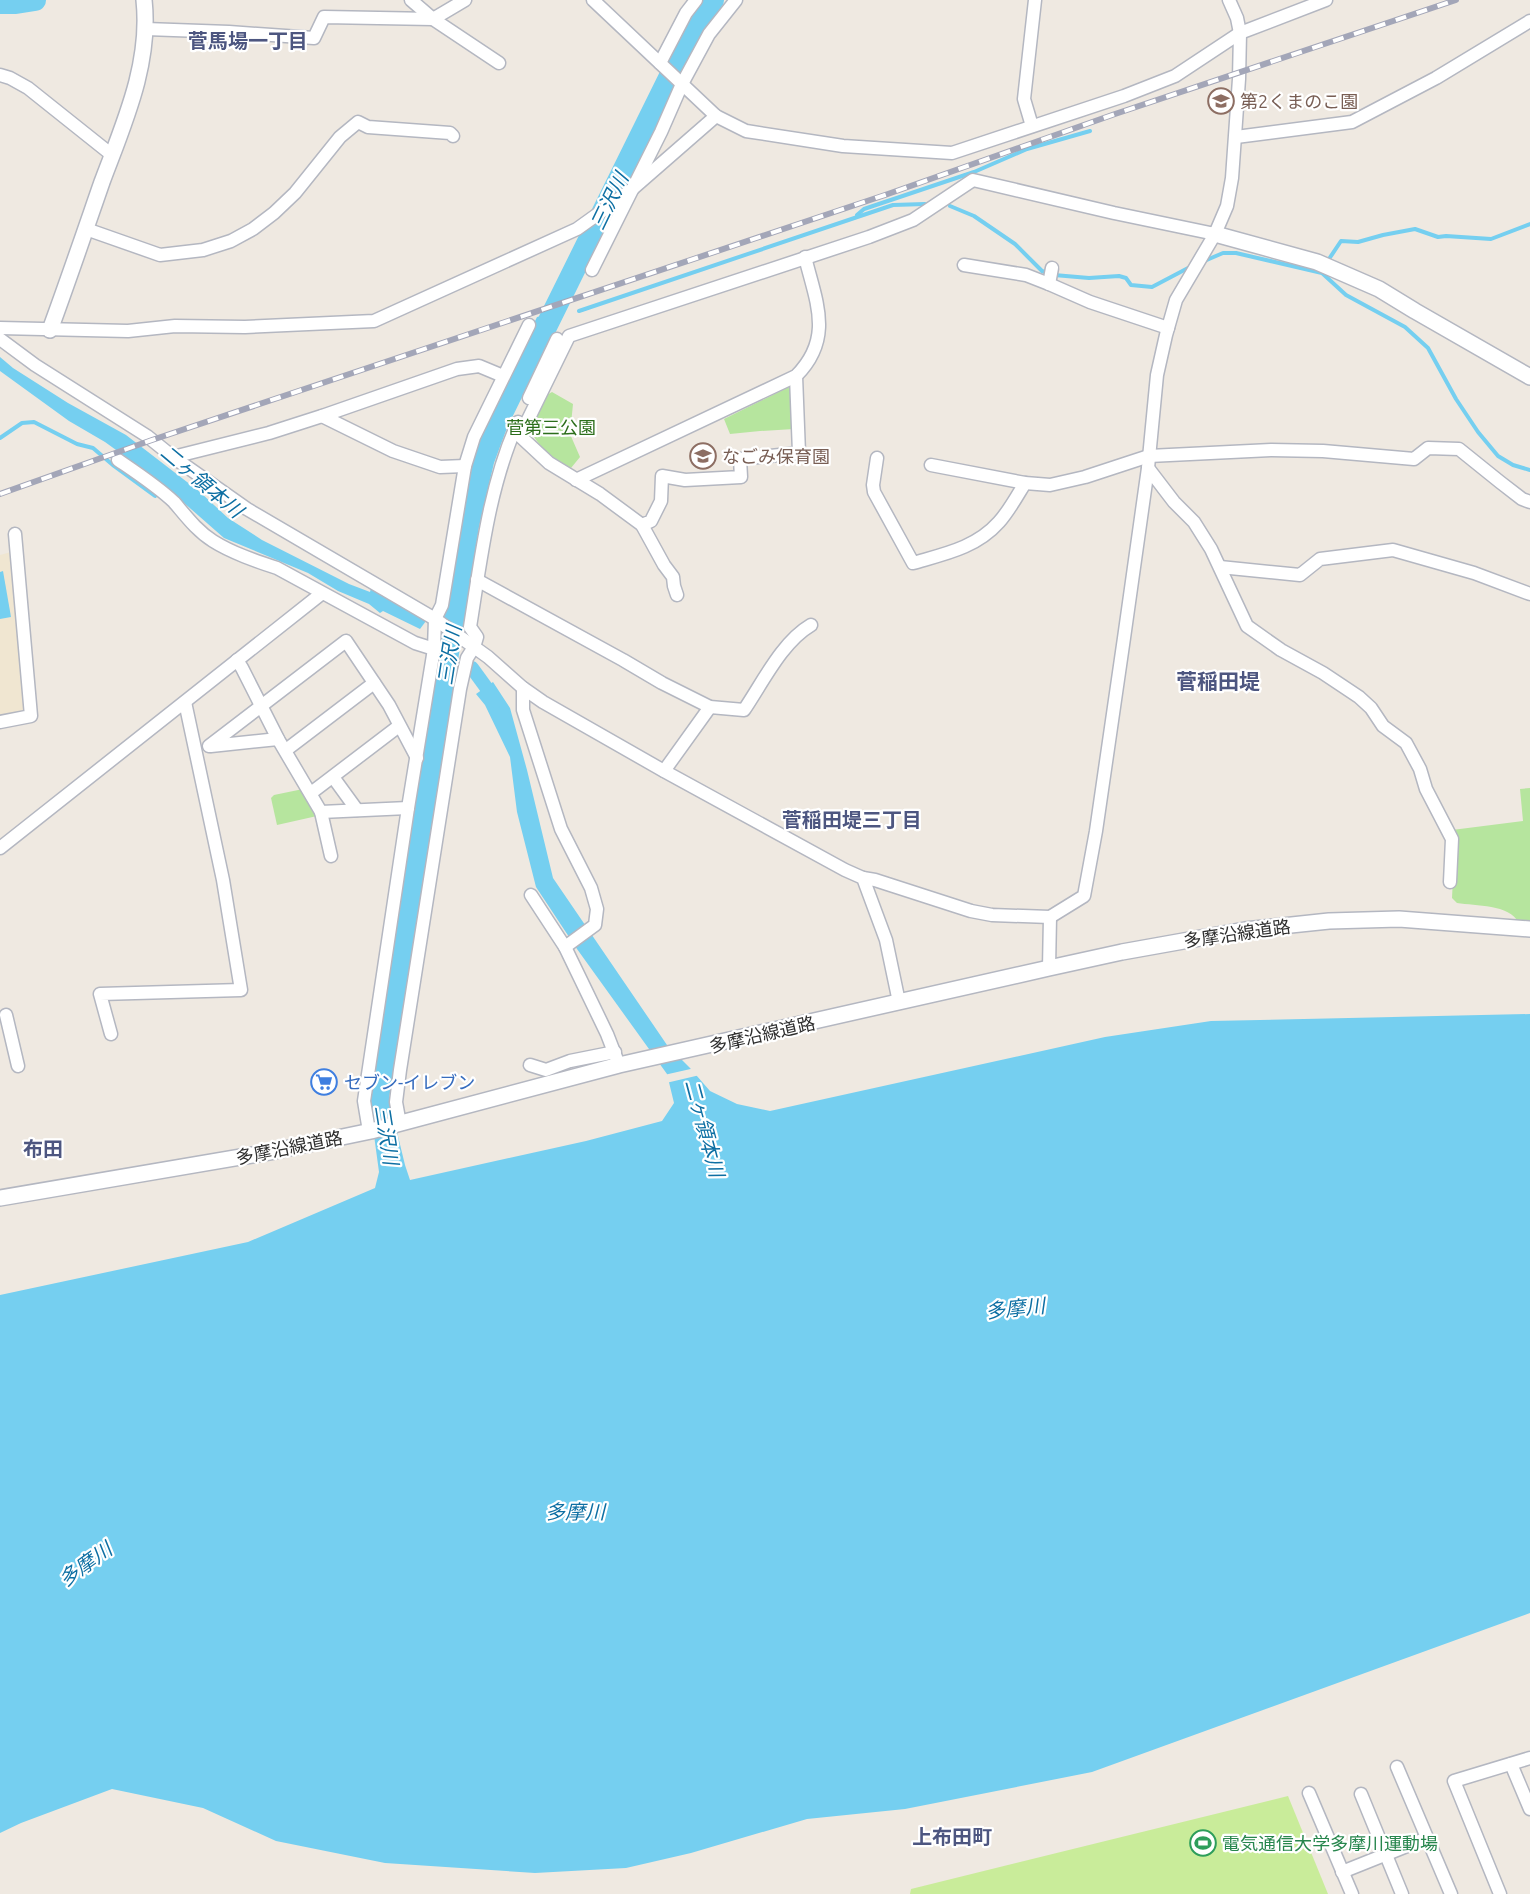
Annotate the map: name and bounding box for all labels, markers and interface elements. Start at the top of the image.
district label: 菅馬場一丁目 [188,29,308,52]
school or university icon: 第2くまのこ園 [1206,86,1236,116]
place label: 第2くまのこ園 [1240,91,1358,111]
water label: 三沢川 [586,167,633,233]
park label: 菅第三公園 [506,417,596,437]
water label: 二ヶ領本川 [156,440,249,523]
school or university icon: なごみ保育園 [688,441,718,471]
place label: なごみ保育園 [722,446,830,466]
water label: 三沢川 [433,622,465,686]
district label: 菅稲田堤 [1176,669,1260,693]
district label: 菅稲田堤三丁目 [782,808,922,831]
street label: 多摩沿線道路 [1182,916,1292,950]
street label: 多摩沿線道路 [707,1012,817,1056]
supermarket icon: セブン-イレブン [309,1067,339,1097]
place label: セブン-イレブン [344,1072,475,1092]
water label: 二ヶ領本川 [681,1077,730,1181]
water label: 三沢川 [371,1104,403,1168]
street label: 多摩沿線道路 [234,1127,344,1167]
district label: 布田 [23,1137,63,1160]
water label: 多摩川 [984,1293,1048,1323]
water label: 多摩川 [545,1500,607,1523]
water label: 多摩川 [54,1536,118,1591]
district label: 上布田町 [912,1825,992,1848]
sports icon: 電気通信大学多摩川運動場 [1188,1828,1218,1858]
place label: 電気通信大学多摩川運動場 [1222,1833,1438,1853]

